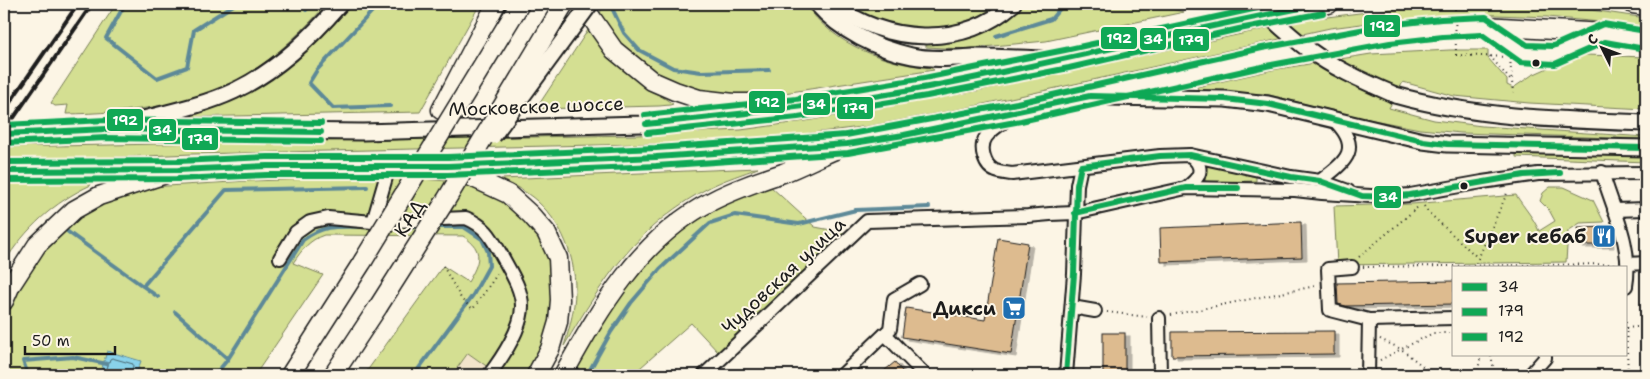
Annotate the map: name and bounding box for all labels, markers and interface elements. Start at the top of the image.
line badge: 192 [1363,14,1401,38]
text: 192 [1369,17,1395,35]
north arrow [1578,22,1628,72]
line badge: 192 [1100,26,1138,50]
line badge: 34 [1139,27,1167,51]
line badge: 179 [1172,28,1210,52]
text: 192 [1106,29,1132,47]
text: 34 [1143,30,1163,48]
text: С [1583,30,1602,49]
text: 179 [1178,31,1204,49]
unlabelled marker [1531,58,1541,68]
line badge: 192 [748,90,786,114]
street label: Московское шоссе [448,91,624,122]
line badge: 34 [802,92,831,116]
text: 192 [754,93,780,111]
text: 34 [806,95,826,113]
line badge: 179 [836,96,874,120]
text: 179 [842,99,868,117]
line badge: 192 [106,108,144,132]
text: 192 [112,111,138,129]
line badge: 34 [148,118,177,142]
text: 34 [152,121,172,139]
line badge: 179 [181,127,219,151]
text: 179 [187,130,213,148]
unlabelled marker [1459,181,1469,191]
line badge: 34 [1373,185,1402,209]
text: 34 [1378,188,1398,206]
street label: КАД [388,194,431,242]
street label: Чудовская улица [716,211,851,339]
restaurant icon: Super кебаб [1591,223,1617,249]
place label: Super кебаб [1464,224,1586,249]
legend [1452,266,1628,356]
text: 34 [1498,277,1518,297]
supermarket icon: Дикси [1001,295,1027,321]
place label: Дикси [933,296,996,321]
text: 179 [1498,301,1524,321]
scale bar [25,324,115,356]
text: 192 [1498,327,1524,347]
text: 50 m [32,331,70,351]

